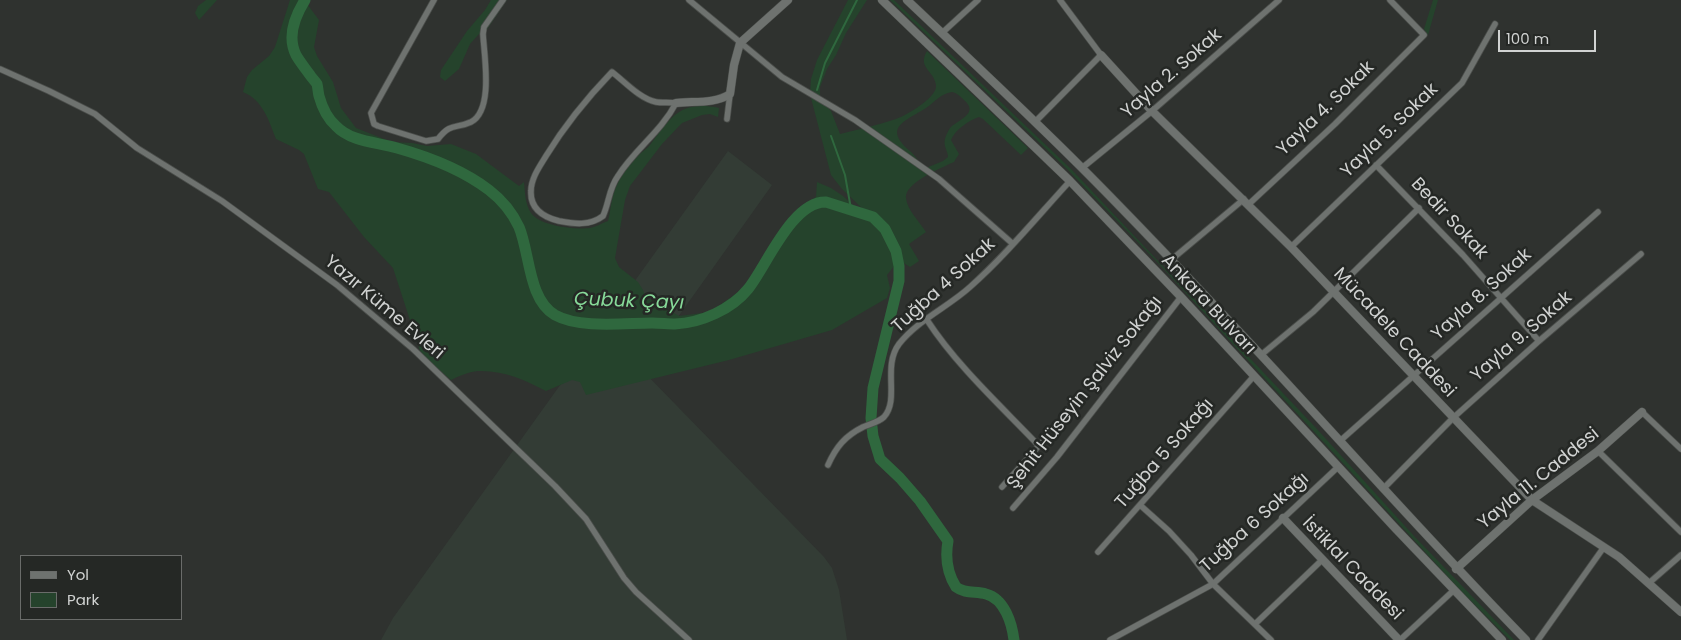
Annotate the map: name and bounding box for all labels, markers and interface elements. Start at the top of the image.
scale bar [1501,20,1598,52]
street label: Yayla 2. Sokak [1117,25,1227,123]
text: 100 m [1506,28,1549,49]
street label: Yayla 4. Sokak [1273,57,1379,161]
street label: Yayla 5. Sokak [1337,79,1443,183]
street label: Bedir Sokak [1406,174,1492,264]
street label: Tuğba 4 Sokak [888,234,1000,338]
street label: Yayla 8. Sokak [1428,244,1536,346]
street label: Ankara Bulvarı [1156,250,1260,360]
street label: Yazır Küme Evleri [320,252,448,364]
street label: Mücadele Caddesi [1328,264,1460,402]
street label: Yayla 9. Sokak [1467,287,1577,387]
water label: Çubuk Çayı [574,289,684,315]
street label: Şehit Hüseyin Şalviz Sokağı [1003,292,1167,494]
street label: Tuğba 5 Sokağı [1111,395,1219,513]
street label: Yayla 11. Caddesi [1474,424,1604,534]
street label: Tuğba 6 Sokağı [1196,468,1314,578]
street label: İstiklal Caddesi [1297,513,1407,625]
legend [20,555,182,620]
text: Yol [67,564,89,585]
text: Park [67,589,99,610]

